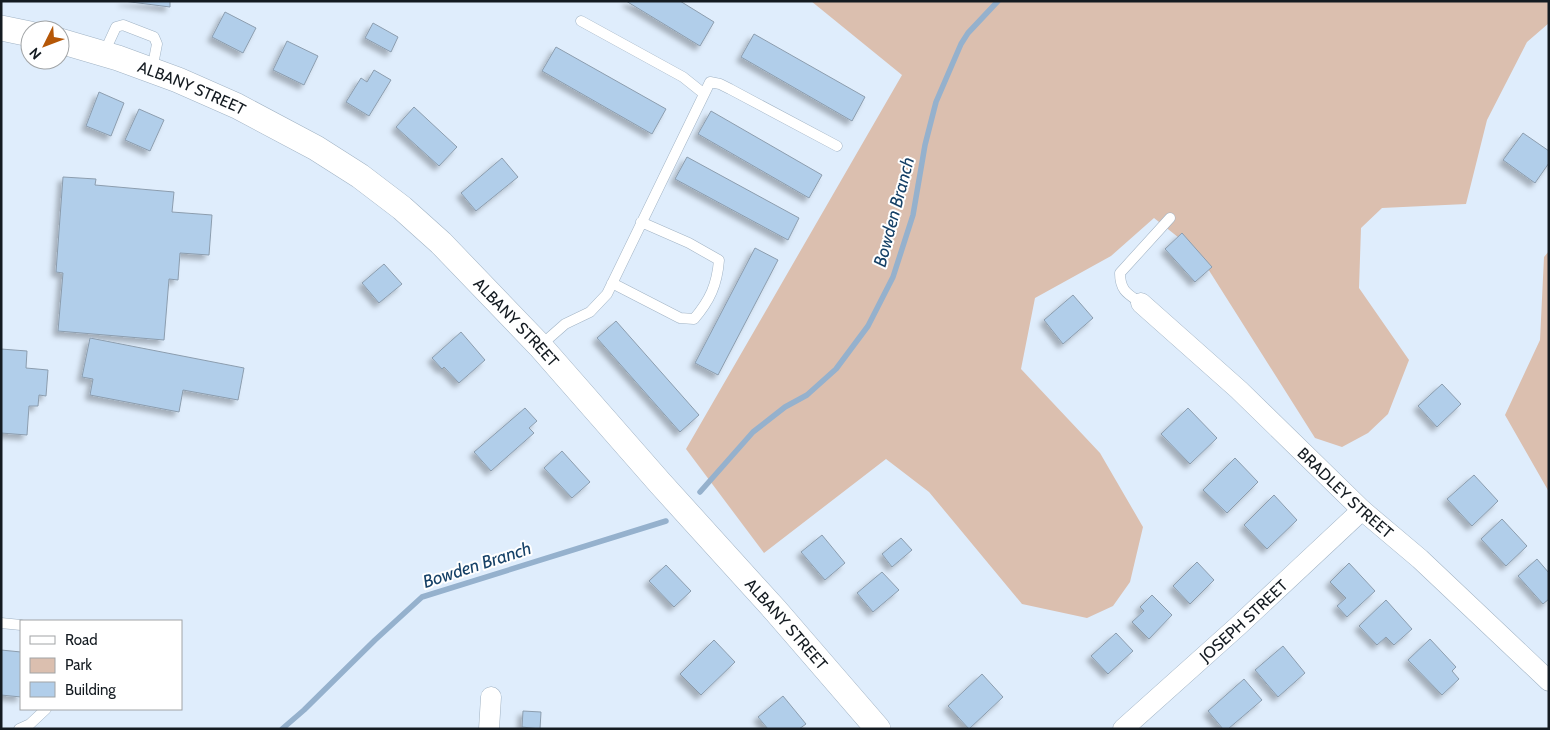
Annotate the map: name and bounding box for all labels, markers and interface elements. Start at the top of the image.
north arrow [20,20,70,70]
text: N [25,44,45,63]
street label: ALBANY STREET [135,57,250,119]
water label: Bowden Branch [869,155,919,269]
street label: ALBANY STREET [470,274,563,371]
street label: BRADLEY STREET [1294,443,1398,542]
water label: Bowden Branch [420,537,534,593]
street label: ALBANY STREET [741,574,832,674]
street label: JOSEPH STREET [1195,575,1291,666]
legend [20,620,182,710]
text: Road [65,631,98,649]
text: Park [65,656,92,674]
text: Building [65,681,116,699]

